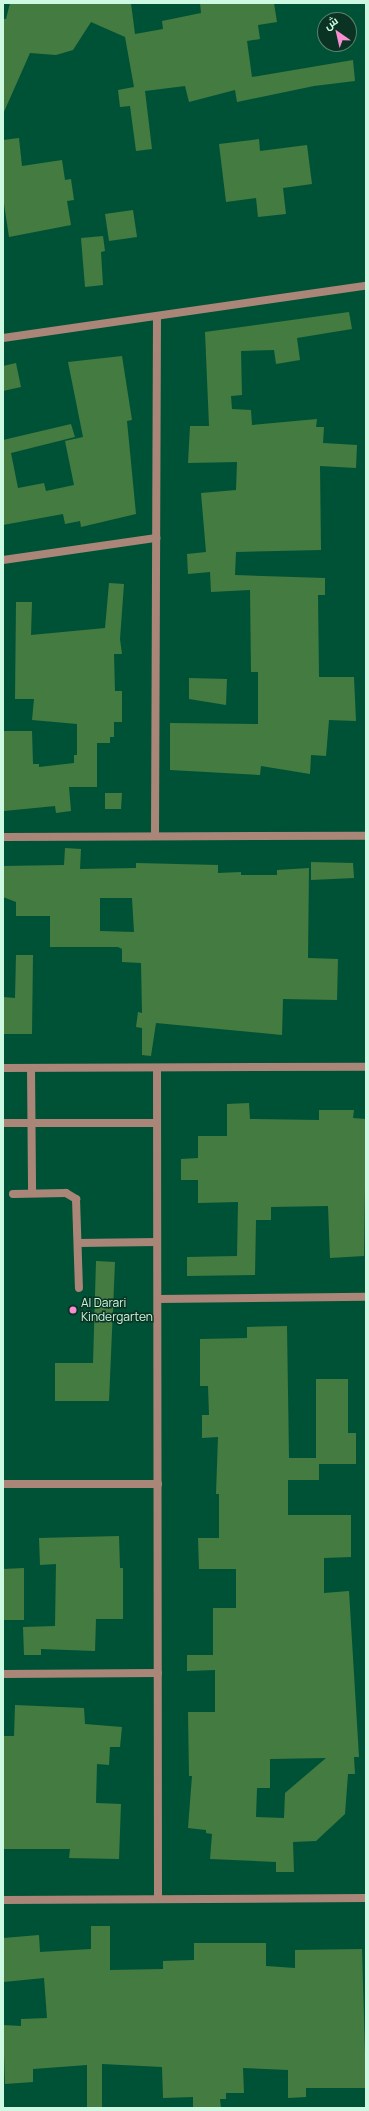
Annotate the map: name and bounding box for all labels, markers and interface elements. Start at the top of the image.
north arrow [317,12,357,52]
text: ش [321,12,341,33]
place label: Al Darari Kindergarten [81,1296,153,1324]
marker: Al Darari Kindergarten [68,1305,78,1315]

